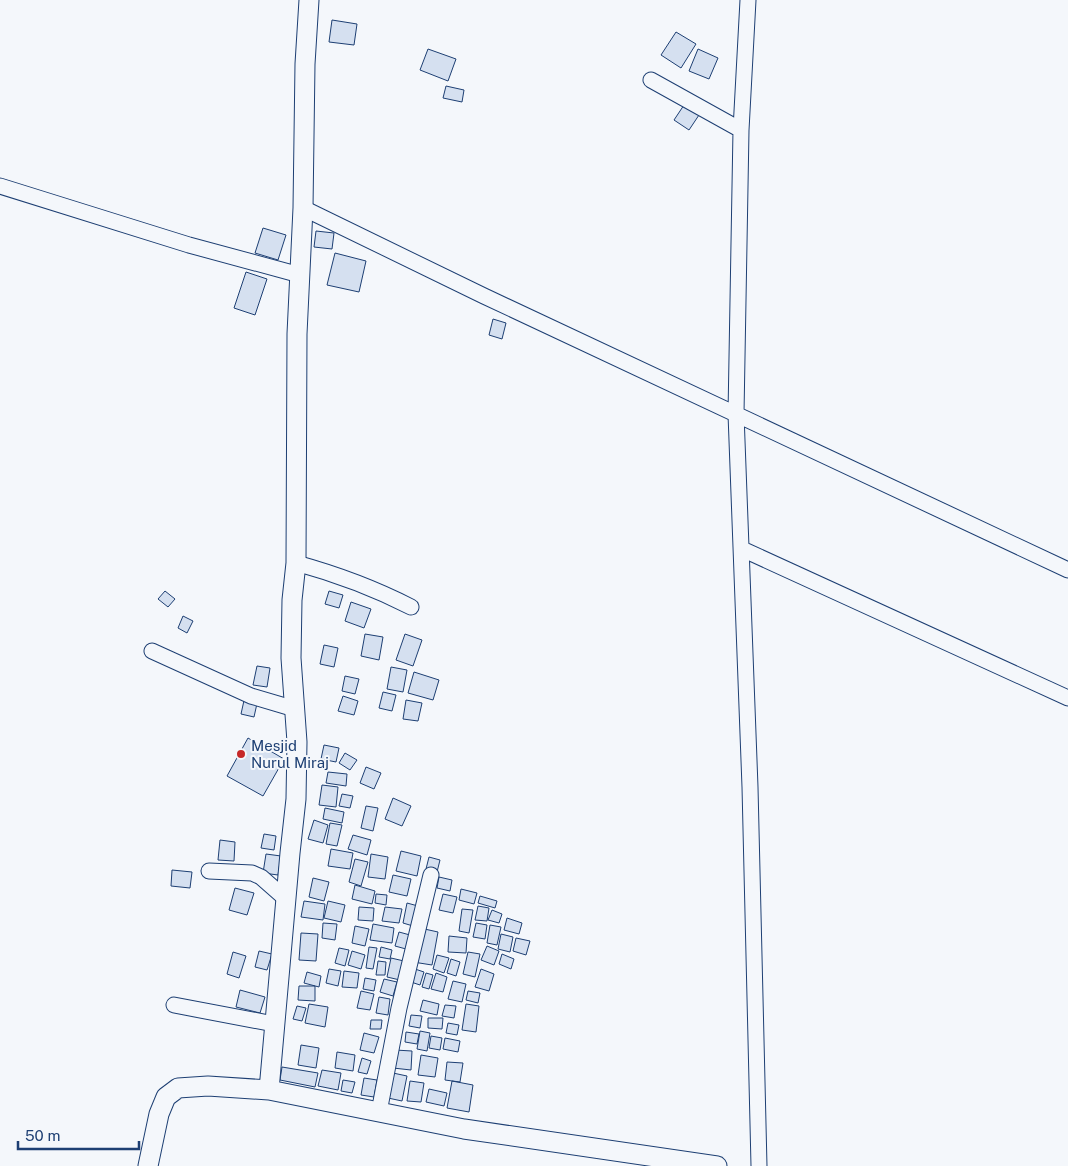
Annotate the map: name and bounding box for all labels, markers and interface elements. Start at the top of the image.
place label: Mesjid Nurul Miraj [251,737,329,771]
marker: Mesjid Nurul Miraj [235,748,247,760]
scale bar [18,1118,139,1150]
text: 50 m [25,1127,60,1144]

